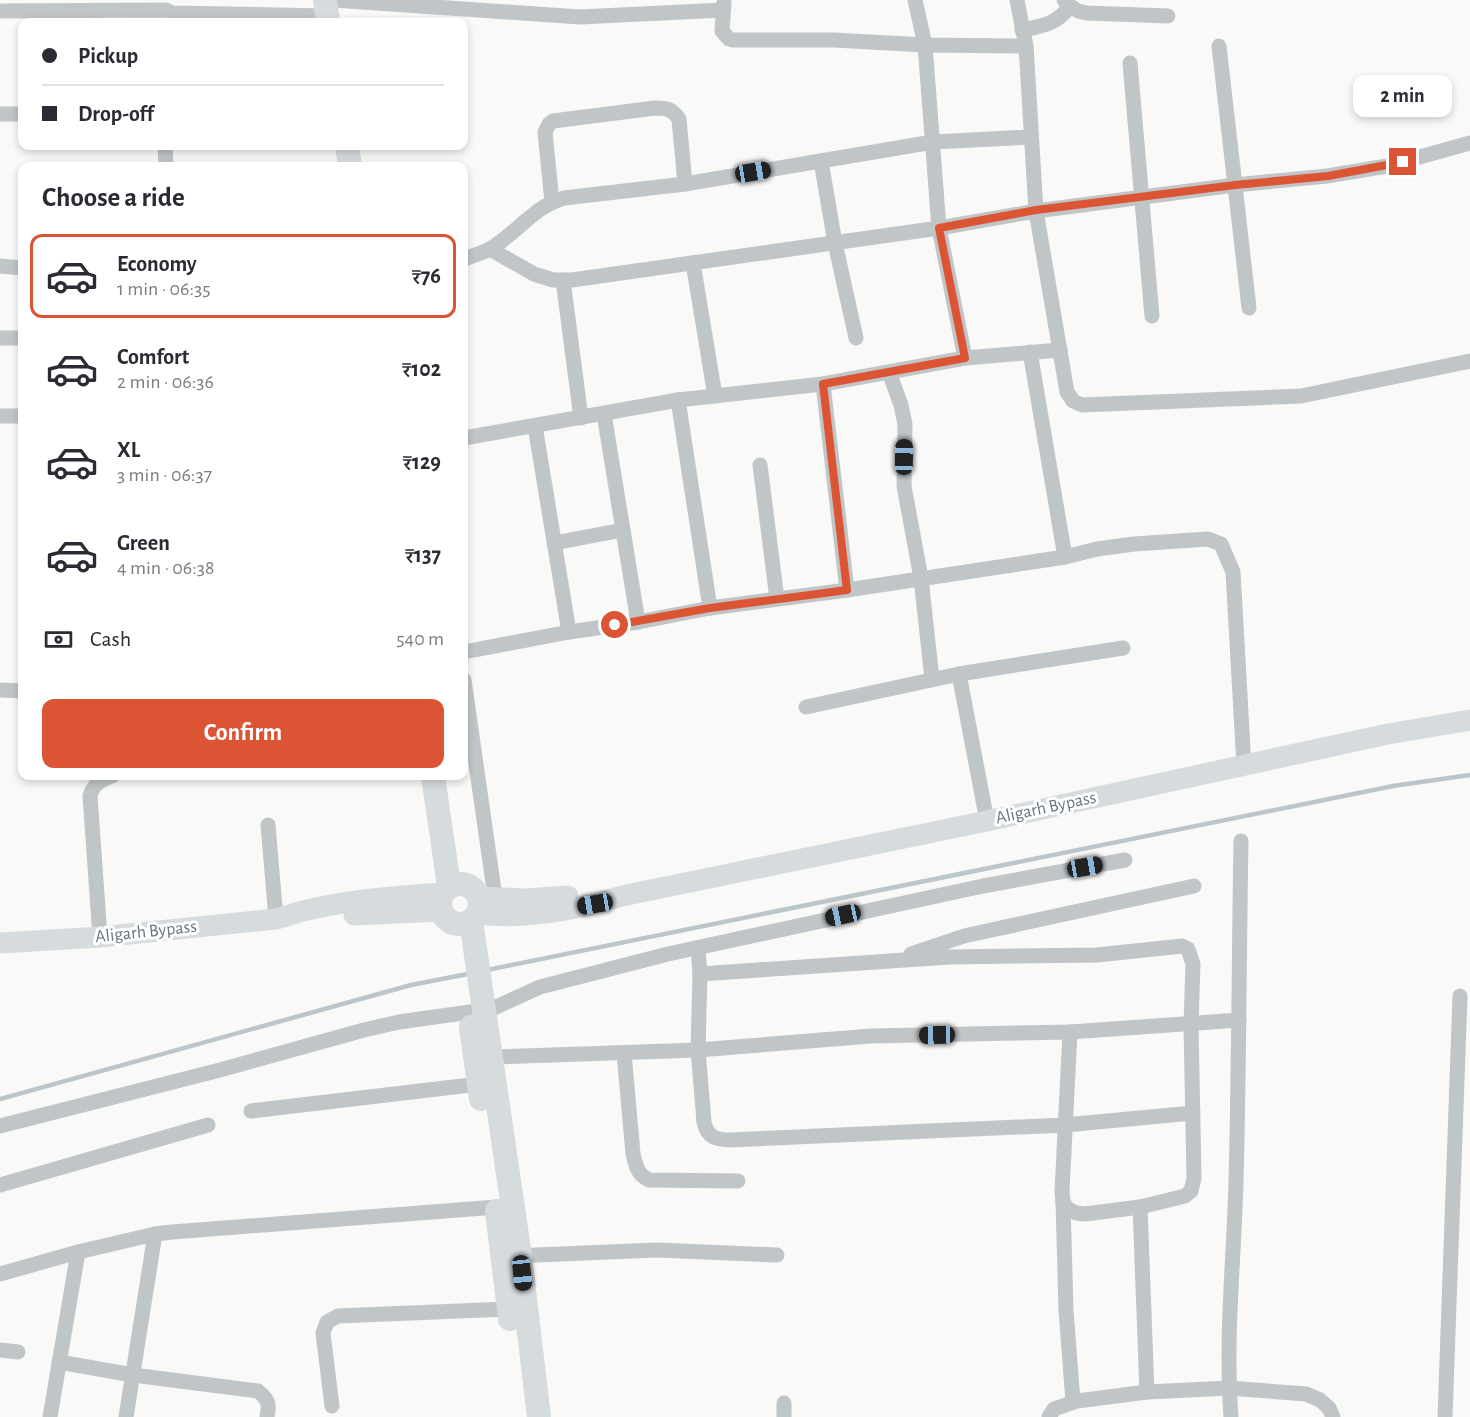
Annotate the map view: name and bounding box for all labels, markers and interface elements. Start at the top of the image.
text: Pickup [78,45,138,67]
callout: 2 min [1354,75,1452,117]
text: 2 min [1380,86,1425,106]
text: Drop-off [78,103,154,125]
route end [1389,148,1416,175]
car [734,160,772,184]
text: Choose a ride [42,184,185,211]
icon: car [45,249,99,303]
text: Economy [117,253,197,275]
text: ₹76 [412,265,441,287]
text: 1 min · 06:35 [117,279,211,299]
icon: car [45,342,99,396]
text: Comfort [117,346,189,368]
text: ₹102 [402,358,441,380]
text: 2 min · 06:36 [117,372,214,392]
icon: car [45,435,99,489]
text: XL [117,439,140,461]
car [895,439,913,475]
text: ₹129 [403,451,441,473]
text: 3 min · 06:37 [117,465,212,485]
icon: car [45,528,99,582]
text: Green [117,532,170,554]
text: ₹137 [405,544,441,566]
text: 4 min · 06:38 [117,558,215,578]
route start [601,611,628,638]
icon: cash [42,623,75,656]
text: Cash [90,628,131,650]
text: 540 m [396,629,444,649]
button: Confirm [42,699,444,768]
street label: Aligarh Bypass [994,789,1098,827]
car [1066,855,1104,879]
car [576,892,614,916]
car [824,902,862,928]
street label: Aligarh Bypass [94,918,198,946]
car [919,1026,955,1044]
car [511,1254,533,1292]

